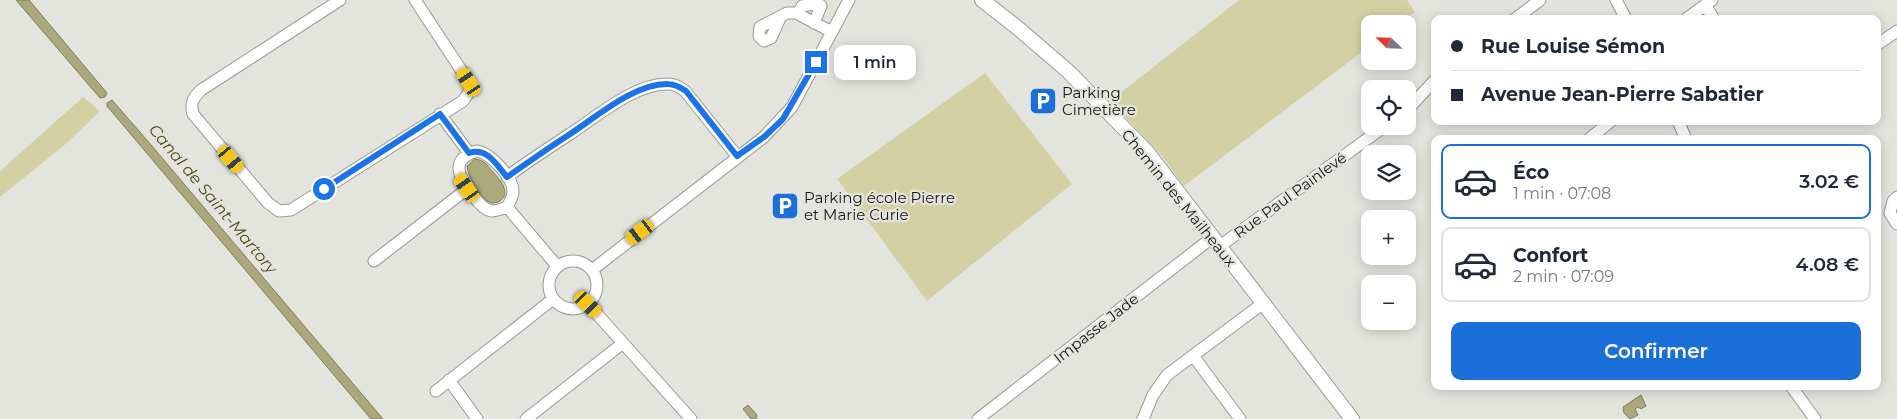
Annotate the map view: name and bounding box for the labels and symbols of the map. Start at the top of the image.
north arrow [1361,15,1416,70]
callout: 1 min [834,44,916,80]
route end [805,51,827,73]
car [454,65,483,99]
place label: Parking Cimetière [1062,83,1136,119]
parking icon: Parking Cimetière [1028,86,1058,116]
water label: Canal de Saint-Martory [145,120,282,279]
street label: Chemin des Mailheaux [1118,125,1240,271]
car [215,143,246,175]
street label: Rue Paul Painlevé [1230,148,1350,242]
car [452,171,481,205]
route start [313,178,335,200]
place label: Parking école Pierre et Marie Curie [804,188,955,224]
parking icon: Parking école Pierre et Marie Curie [770,191,800,221]
car [623,217,656,247]
car [572,288,603,320]
street label: Impasse Jade [1050,289,1142,367]

